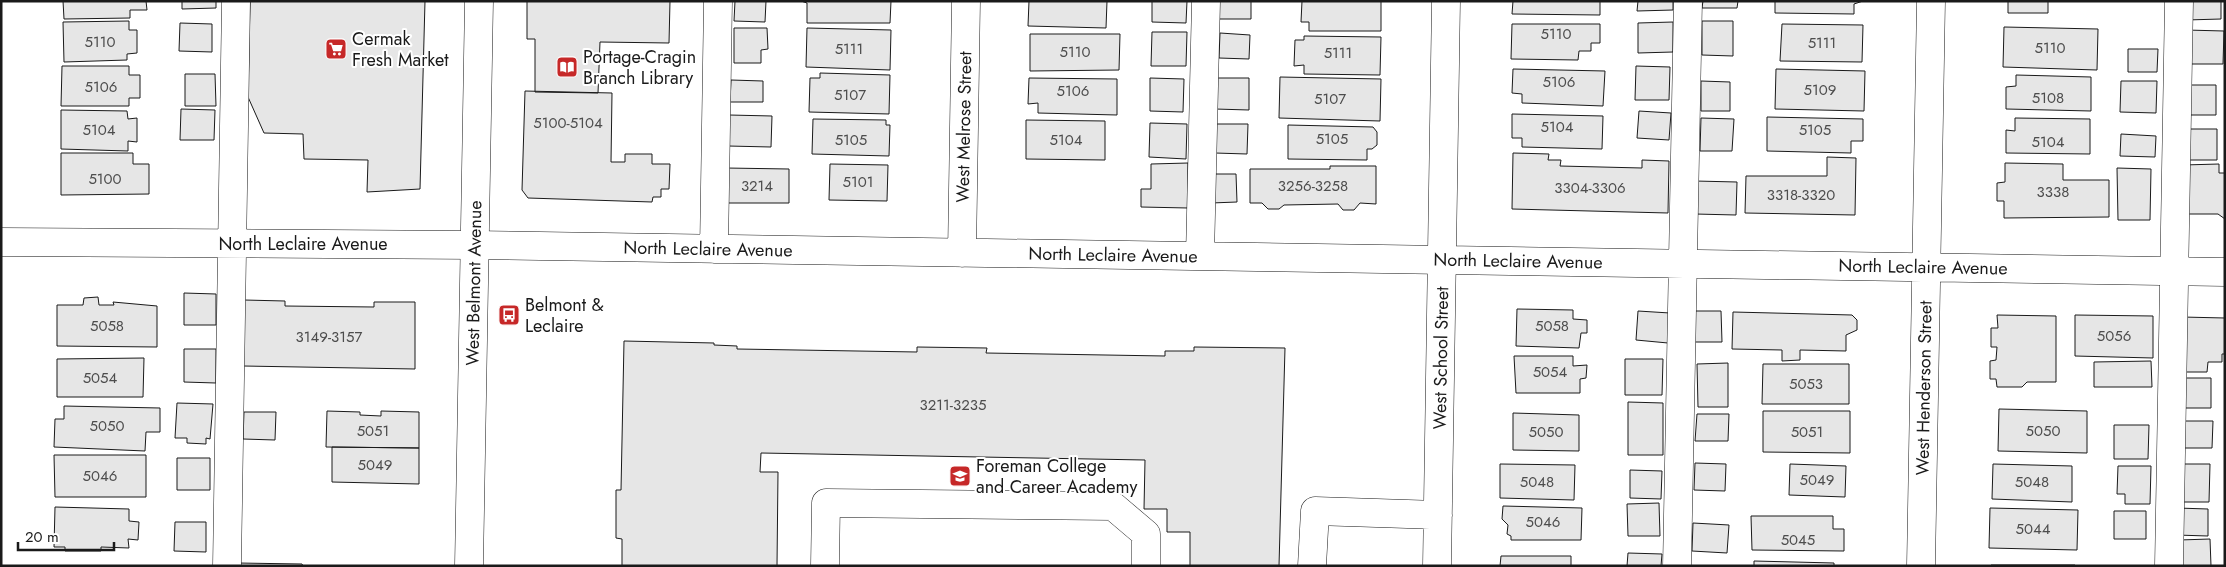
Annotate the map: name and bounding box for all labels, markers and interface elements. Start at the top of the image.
house number: 5110 [1541,23,1571,45]
place label: Cermak Fresh Market [352,26,449,73]
house number: 5110 [85,31,115,53]
house number: 5111 [1808,32,1836,54]
supermarket icon: Cermak Fresh Market [324,37,348,61]
house number: 5110 [2035,37,2065,59]
house number: 5111 [835,38,863,60]
house number: 5110 [1060,41,1090,63]
house number: 5111 [1324,42,1352,64]
place label: Portage-Cragin Branch Library [583,44,696,91]
street label: West Melrose Street [950,50,978,203]
library icon: Portage-Cragin Branch Library [555,55,579,79]
house number: 5106 [1543,71,1575,93]
house number: 5106 [85,76,117,98]
house number: 5109 [1804,79,1836,101]
house number: 5106 [1057,80,1089,102]
house number: 5107 [834,84,866,106]
house number: 5108 [2032,87,2064,109]
house number: 5107 [1314,88,1346,110]
house number: 5100-5104 [533,112,603,134]
house number: 5104 [1541,116,1574,138]
house number: 5104 [83,119,116,141]
house number: 5105 [1799,119,1831,141]
house number: 5105 [1316,128,1348,150]
house number: 5105 [835,129,867,151]
house number: 5104 [1050,129,1083,151]
house number: 5104 [2032,131,2065,153]
house number: 5100 [88,168,122,190]
house number: 5101 [843,171,873,193]
house number: 3214 [741,175,773,197]
house number: 3256-3258 [1278,175,1348,197]
house number: 3304-3306 [1554,177,1626,199]
house number: 3338 [2037,181,2069,203]
house number: 3318-3320 [1767,184,1835,206]
street label: West Belmont Avenue [460,200,488,366]
street label: North Leclaire Avenue [218,231,388,257]
street label: North Leclaire Avenue [623,235,793,263]
street label: North Leclaire Avenue [1028,241,1198,269]
street label: North Leclaire Avenue [1433,247,1603,275]
street label: North Leclaire Avenue [1838,253,2008,281]
street label: West School Street [1427,286,1455,430]
place label: Belmont & Leclaire [525,292,604,339]
street label: West Henderson Street [1909,300,1939,476]
bus stop icon: Belmont & Leclaire [497,303,521,327]
house number: 5058 [90,315,124,337]
house number: 5058 [1535,315,1569,337]
house number: 5056 [2097,325,2131,347]
house number: 3149-3157 [296,326,362,348]
house number: 5054 [1533,361,1568,383]
house number: 5054 [83,367,118,389]
house number: 5053 [1789,373,1823,395]
house number: 3211-3235 [920,394,986,416]
house number: 5050 [90,415,124,437]
house number: 5051 [357,420,389,442]
house number: 5050 [2026,420,2060,442]
house number: 5050 [1529,421,1563,443]
house number: 5051 [1791,421,1823,443]
place label: Foreman College and Career Academy [976,453,1137,500]
house number: 5049 [358,454,392,476]
school or university icon: Foreman College and Career Academy [948,464,972,488]
house number: 5046 [83,465,117,487]
house number: 5049 [1800,469,1834,491]
house number: 5048 [1520,471,1554,493]
house number: 5048 [2015,471,2049,493]
house number: 5046 [1526,511,1560,533]
house number: 5044 [2016,518,2051,540]
scale bar [18,520,114,552]
text: 20 m [25,526,59,548]
house number: 5045 [1781,529,1815,551]

